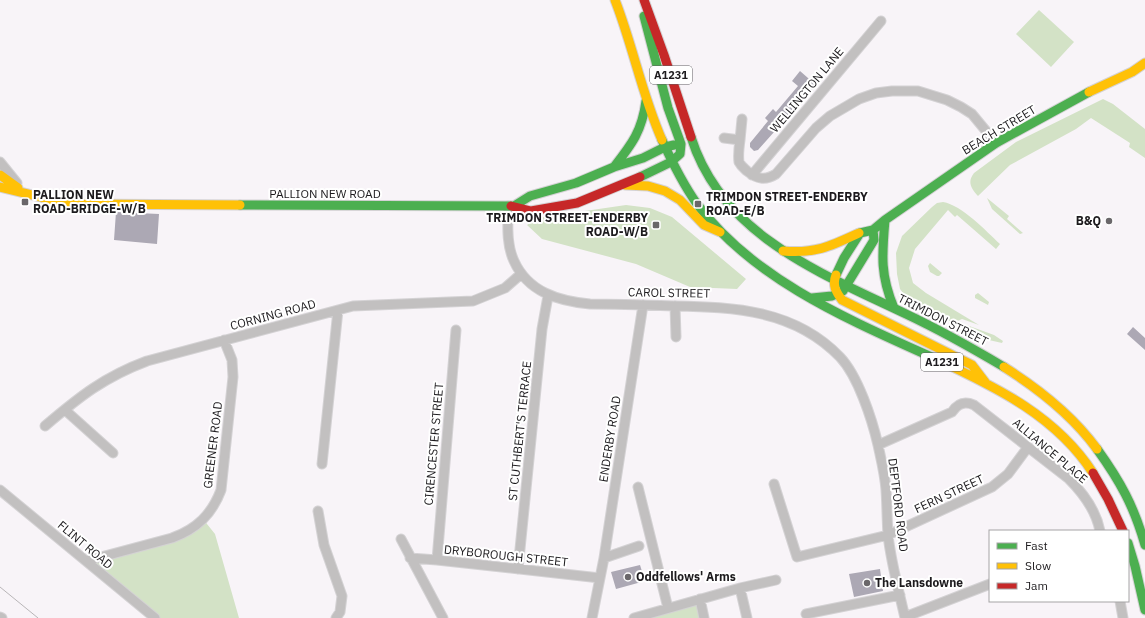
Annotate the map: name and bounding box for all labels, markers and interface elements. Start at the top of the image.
street label: WELLINGTON LANE [767,44,847,135]
road number: A1231 [650,66,692,84]
street label: BEACH STREET [959,102,1038,157]
street label: PALLION NEW ROAD [269,186,381,201]
place label: PALLION NEW ROAD-BRIDGE-W/B [33,187,146,216]
place label: TRIMDON STREET-ENDERBY ROAD-E/B [706,189,868,218]
marker: PALLION NEW ROAD-BRIDGE-W/B [20,197,30,207]
marker: TRIMDON STREET-ENDERBY ROAD-E/B [693,199,703,209]
place label: TRIMDON STREET-ENDERBY ROAD-W/B [486,210,648,239]
place label: B&Q [1076,213,1101,228]
marker: B&Q [1104,216,1114,226]
marker: TRIMDON STREET-ENDERBY ROAD-W/B [651,220,661,230]
street label: CAROL STREET [628,284,710,301]
street label: TRIMDON STREET [896,290,991,349]
street label: CORNING ROAD [228,296,317,333]
road number: A1231 [921,353,963,371]
street label: ST CUTHBERT'S TERRACE [505,360,534,502]
street label: CIRENCESTER STREET [421,382,446,506]
street label: ENDERBY ROAD [595,395,624,483]
street label: GREENER ROAD [200,401,225,489]
street label: ALLIANCE PLACE [1010,415,1091,486]
street label: DEPTFORD ROAD [885,457,912,553]
street label: FERN STREET [912,471,986,516]
street label: FLINT ROAD [55,517,116,572]
legend [989,530,1129,602]
text: Fast [1025,538,1048,553]
street label: DRYBOROUGH STREET [443,542,569,569]
text: Slow [1025,558,1051,573]
place label: Oddfellows' Arms [636,569,736,584]
marker: Oddfellows' Arms [623,572,633,582]
place label: The Lansdowne [875,575,963,590]
marker: The Lansdowne [862,578,872,588]
text: Jam [1025,578,1048,593]

